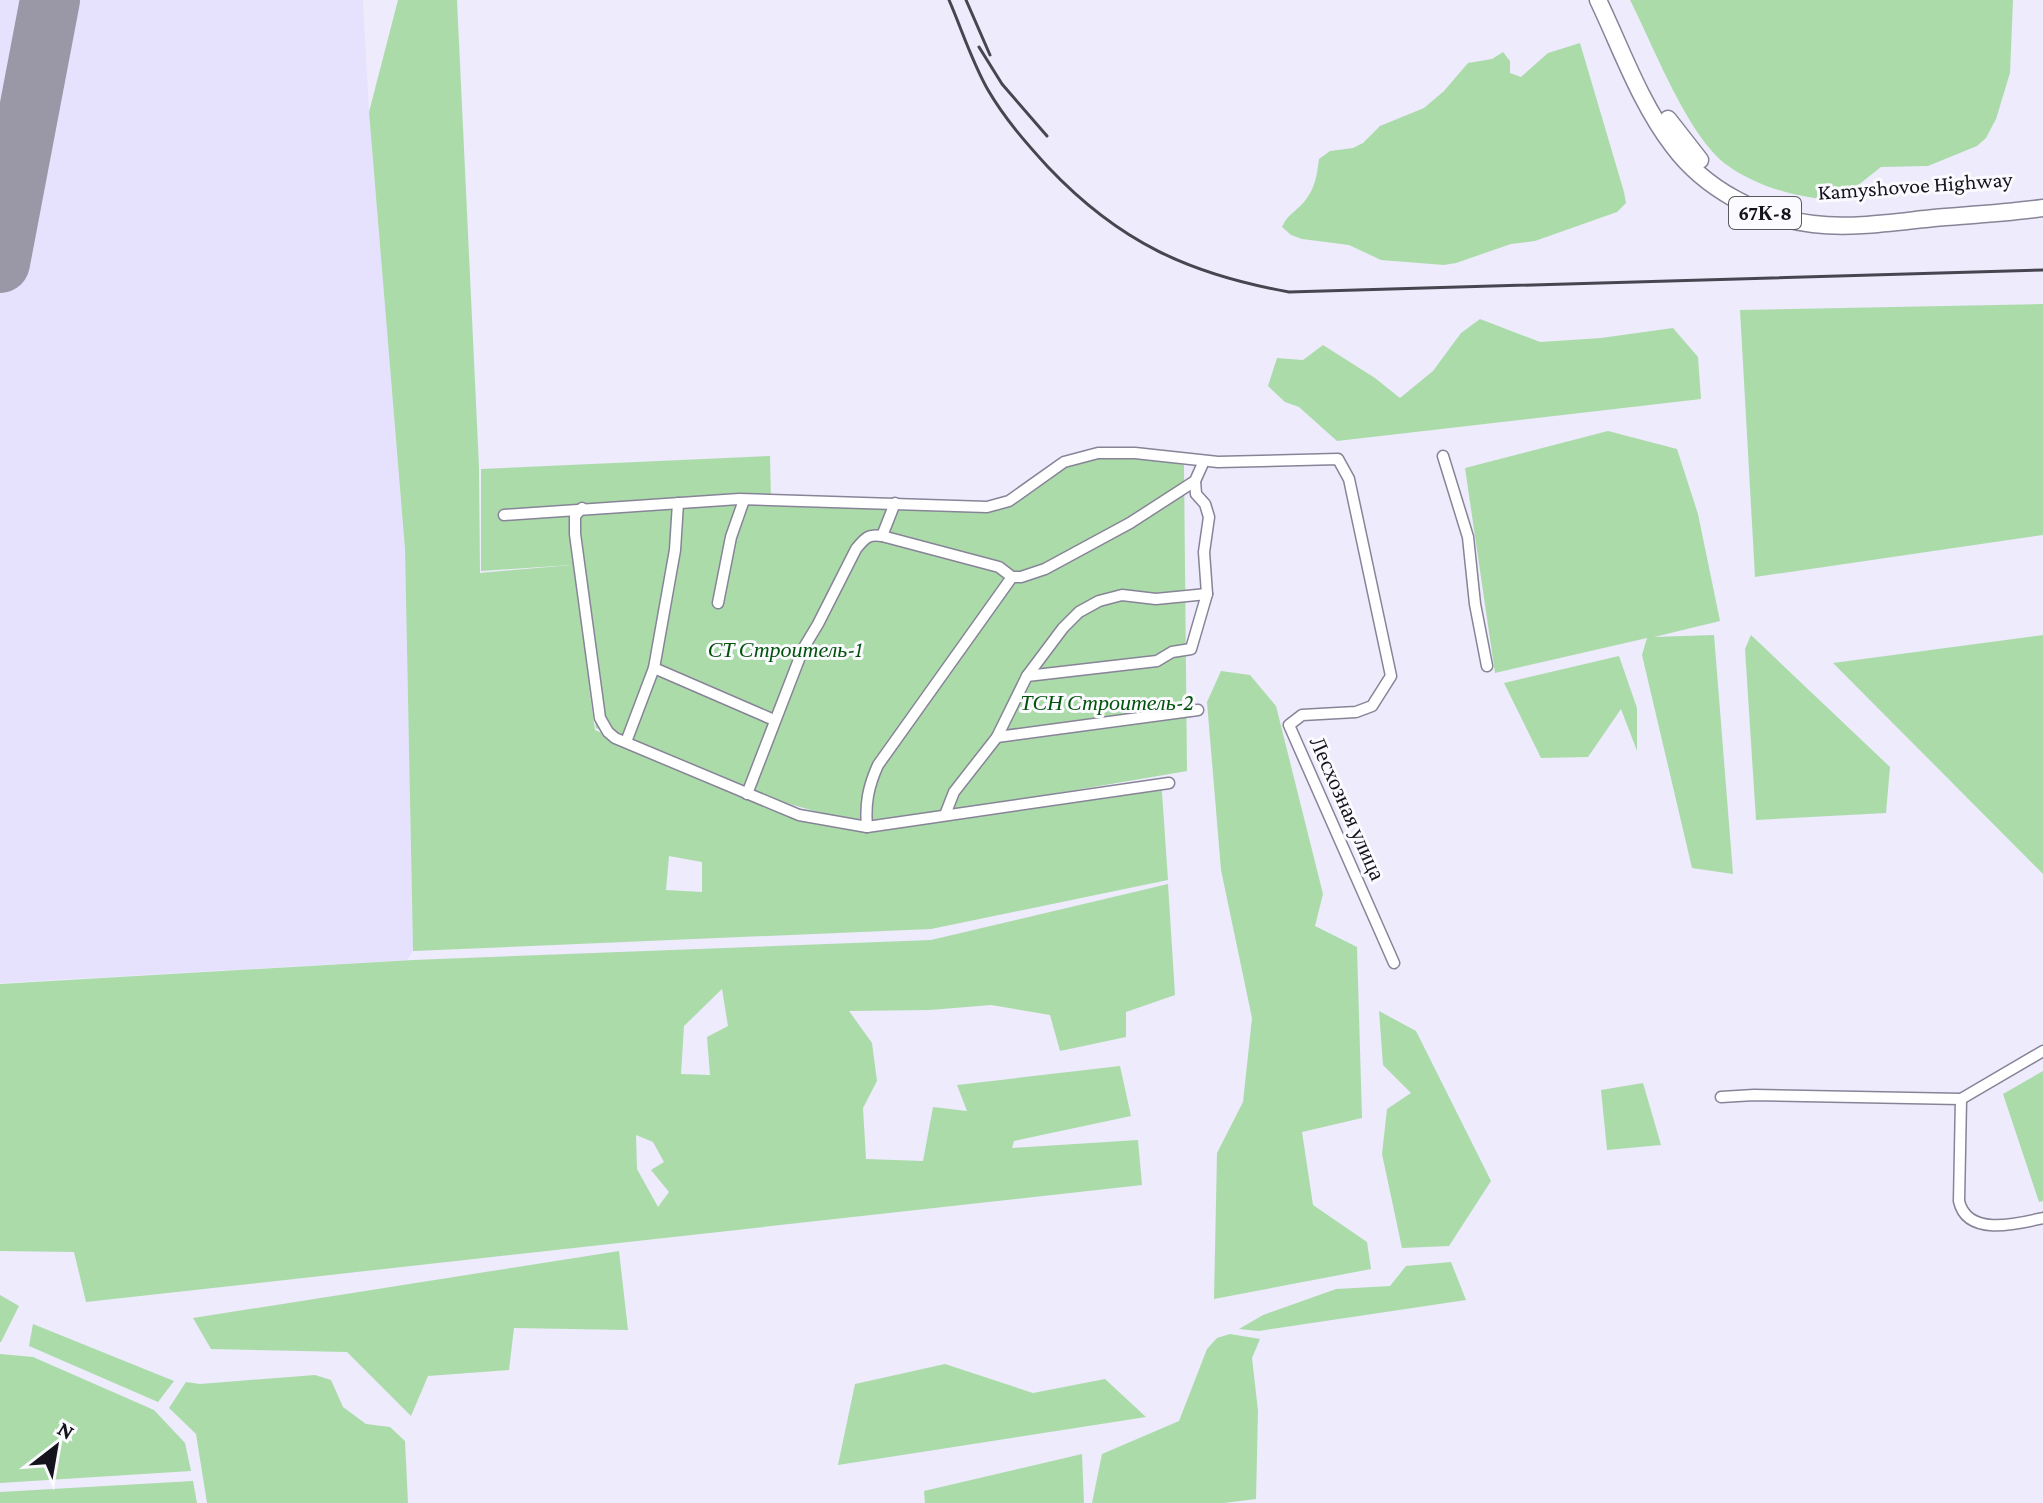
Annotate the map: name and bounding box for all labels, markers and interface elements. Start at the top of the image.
street label: Kamyshovoe Highway [1817,166,2014,205]
road number: 67К-8 [1729,197,1801,229]
park label: СТ Строитель-1 [708,637,862,662]
park label: ТСН Строитель-2 [1020,690,1194,715]
street label: Лесхозная улица [1305,733,1390,884]
north arrow [16,1407,96,1487]
text: N [53,1416,79,1445]

